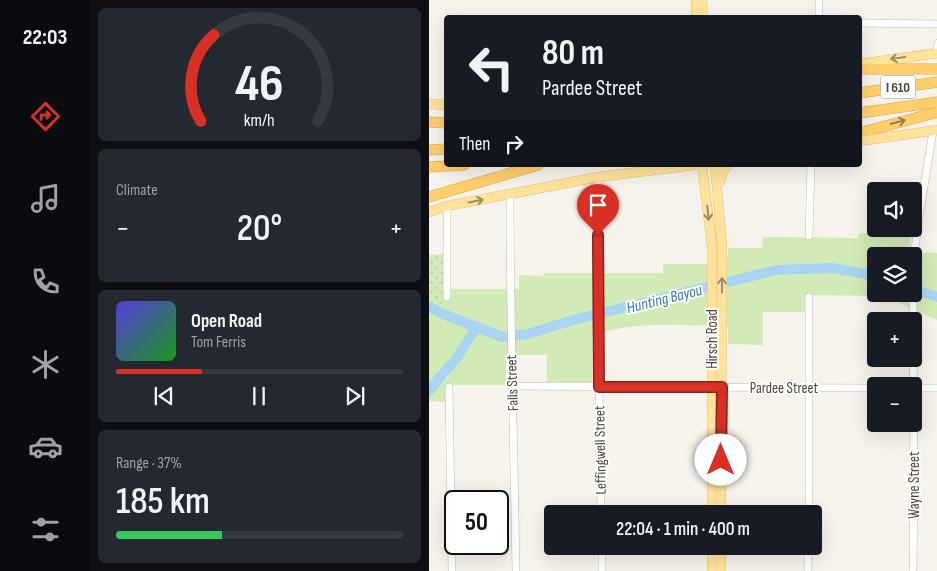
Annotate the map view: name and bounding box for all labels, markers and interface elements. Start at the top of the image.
text: 22:03 [23,24,67,51]
text: 80 m [542,32,604,75]
icon: left [459,35,524,100]
text: 46 [235,53,284,116]
one-way arrow [890,54,906,64]
text: Pardee Street [542,75,642,102]
road number: I 610 [881,75,915,98]
icon: directions [28,99,63,134]
text: km/h [244,110,275,131]
one-way arrow [890,117,906,127]
icon: right [500,130,528,158]
text: Then [459,133,490,156]
icon: music [28,181,63,216]
text: Climate [116,181,158,200]
map controls [867,182,922,432]
button: sound [867,182,922,237]
pin [577,184,619,235]
icon: arrive [584,191,612,219]
one-way arrow [468,195,484,205]
one-way arrow [703,205,713,221]
text: 20° [237,206,282,251]
text: − [116,212,130,245]
text: + [389,212,403,245]
button: layers [867,247,922,302]
icon: phone [28,264,63,299]
one-way arrow [717,277,727,294]
water label: Hunting Bayou [625,281,704,318]
street label: Hirsch Road [703,309,722,369]
text: Open Road [191,310,262,333]
button: + [867,312,922,367]
text: Tom Ferris [191,333,246,352]
icon: climate [28,347,63,382]
street label: Falls Street [502,354,523,411]
button: − [867,377,922,432]
street label: Pardee Street [750,379,819,398]
icon: previous [150,382,178,410]
icon: pause [245,382,273,410]
icon: next [341,382,369,410]
street label: Leffingwell Street [590,405,611,495]
icon: car [28,429,63,464]
position arrow [694,433,746,485]
street label: Wayne Street [905,451,924,519]
text: Range · 37% [116,454,182,473]
text: 185 km [116,479,210,524]
speed limit sign: 50 [444,490,509,555]
icon: filters [28,512,63,547]
text: 22:04 · 1 min · 400 m [616,518,750,541]

